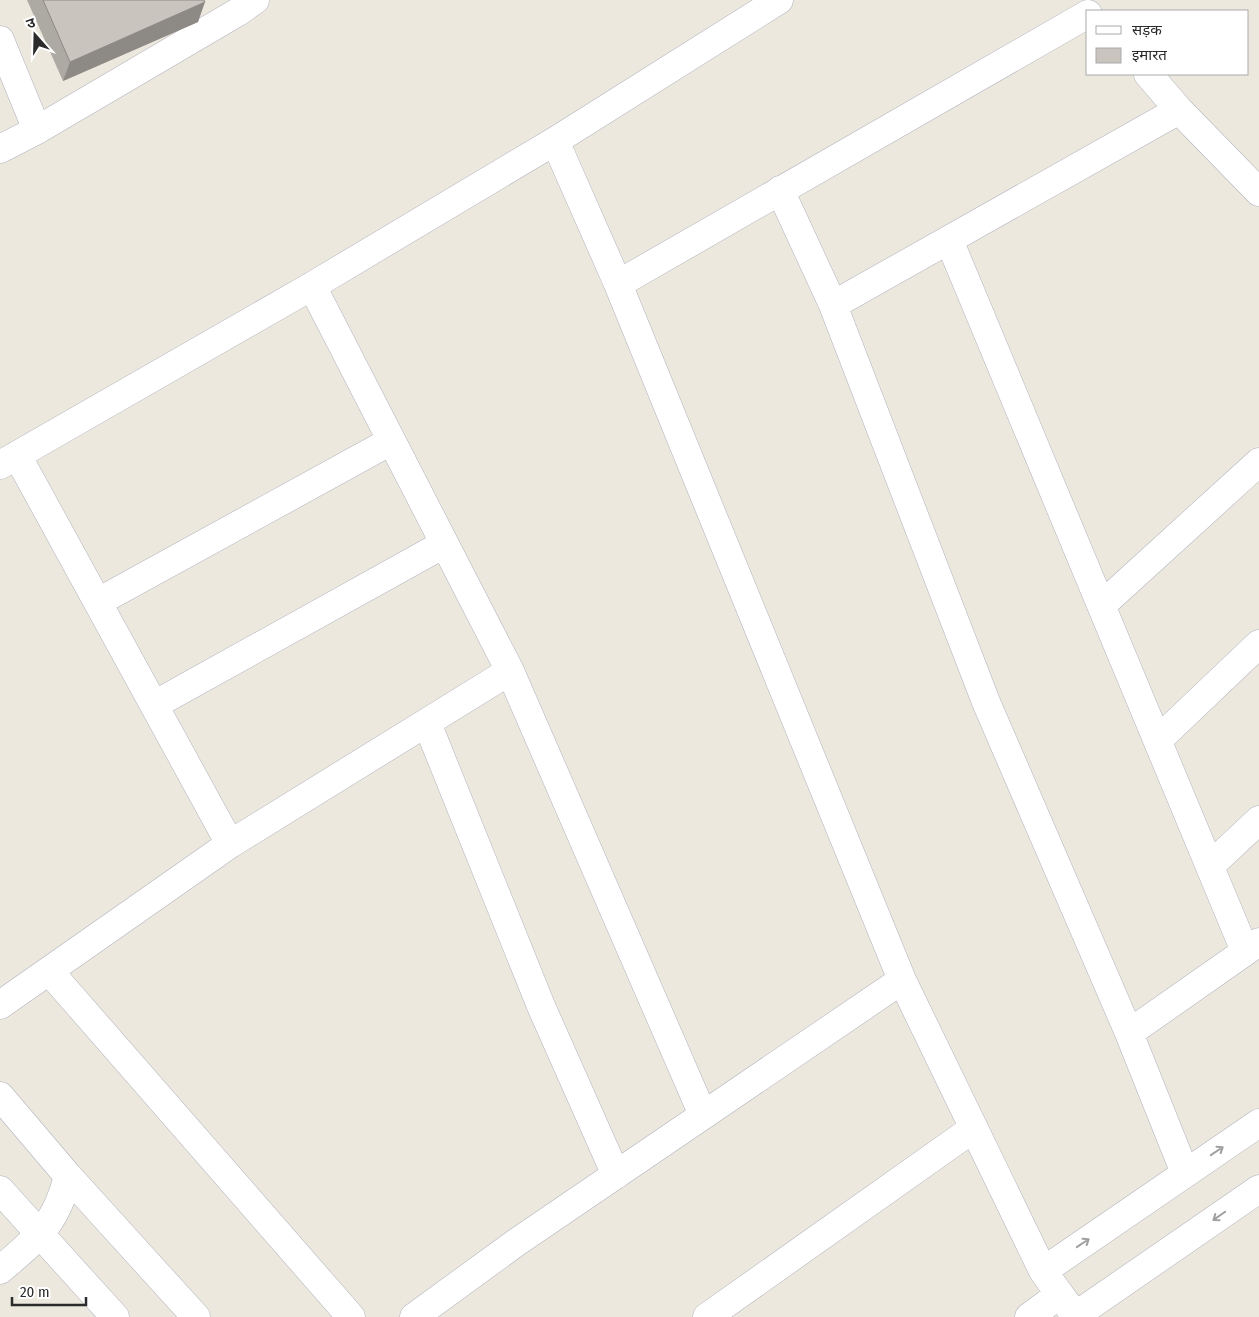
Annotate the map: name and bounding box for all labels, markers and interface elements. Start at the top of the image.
north arrow [10,10,60,60]
legend [1086,10,1249,75]
text: उ [24,14,38,33]
text: सड़क [1132,21,1162,39]
text: इमारत [1132,46,1167,64]
one-way arrow [1210,1146,1224,1156]
one-way arrow [1212,1211,1226,1221]
one-way arrow [1076,1238,1090,1248]
scale bar [12,1274,86,1306]
text: 20 m [20,1283,50,1301]

